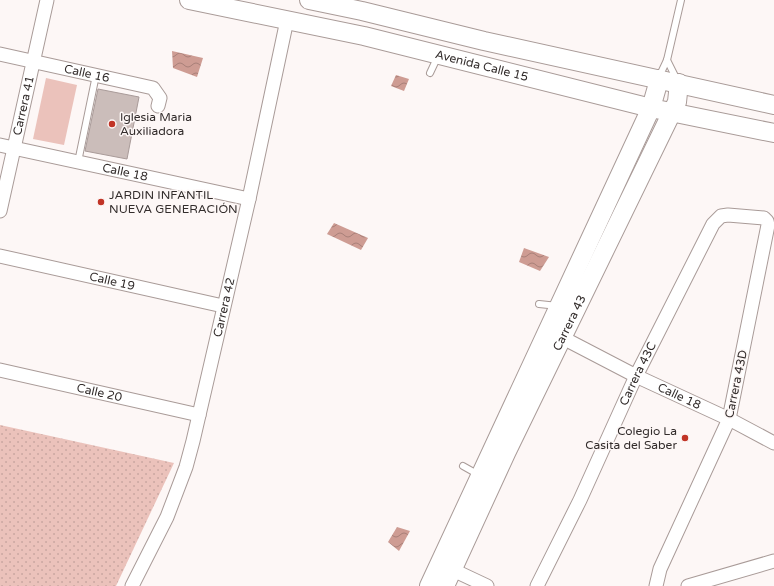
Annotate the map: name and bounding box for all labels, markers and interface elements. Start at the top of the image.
street label: Avenida Calle 15 [434,47,530,84]
street label: Calle 16 [63,61,111,85]
street label: Carrera 41 [10,75,37,137]
place label: Iglesia Maria Auxiliadora [120,110,192,138]
marker: Iglesia Maria Auxiliadora [107,119,117,129]
street label: Calle 18 [101,160,149,184]
place label: JARDIN INFANTIL NUEVA GENERACIÓN [109,188,238,216]
marker: JARDIN INFANTIL NUEVA GENERACIÓN [96,197,106,207]
street label: Calle 19 [88,269,136,293]
street label: Carrera 42 [210,276,238,338]
street label: Carrera 43 [550,293,589,353]
street label: Carrera 43C [617,340,659,408]
street label: Carrera 43D [722,349,750,419]
street label: Calle 18 [655,380,703,412]
street label: Calle 20 [75,381,124,405]
place label: Colegio La Casita del Saber [585,424,677,452]
marker: Colegio La Casita del Saber [680,433,690,443]

